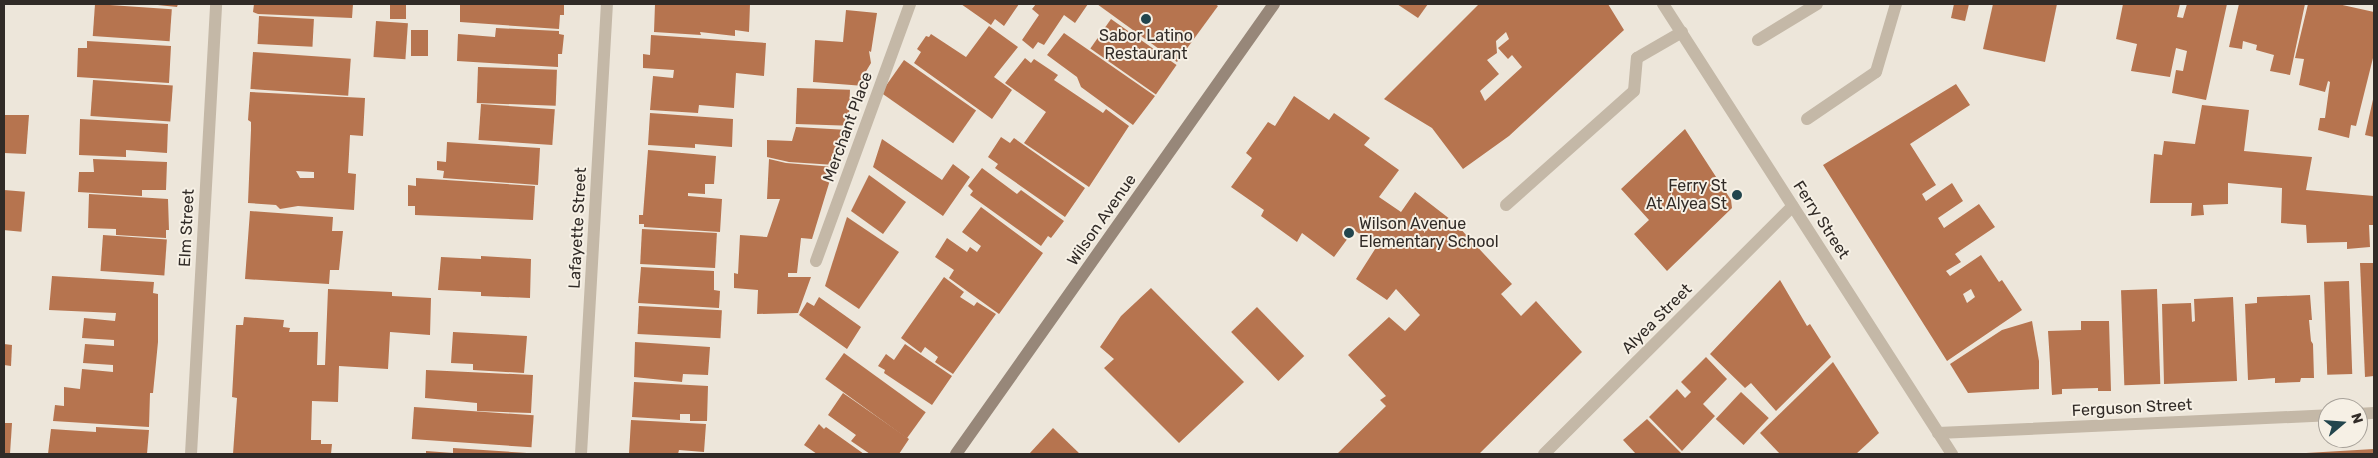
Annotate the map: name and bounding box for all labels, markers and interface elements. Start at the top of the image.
marker: Sabor Latino Restaurant [1140,13,1152,25]
place label: Sabor Latino Restaurant [1099,26,1193,64]
street label: Merchant Place [819,69,877,185]
street label: Lafayette Street [565,167,591,289]
street label: Wilson Avenue [1063,170,1141,270]
place label: Ferry St At Alyea St [1645,176,1727,214]
street label: Ferry Street [1789,177,1853,263]
street label: Elm Street [175,189,199,267]
marker: Ferry St At Alyea St [1731,189,1743,201]
place label: Wilson Avenue Elementary School [1359,214,1499,252]
marker: Wilson Avenue Elementary School [1343,227,1355,239]
street label: Alyea Street [1618,280,1696,358]
street label: Ferguson Street [2071,395,2193,421]
north arrow [2318,398,2368,448]
text: N [2347,411,2366,426]

